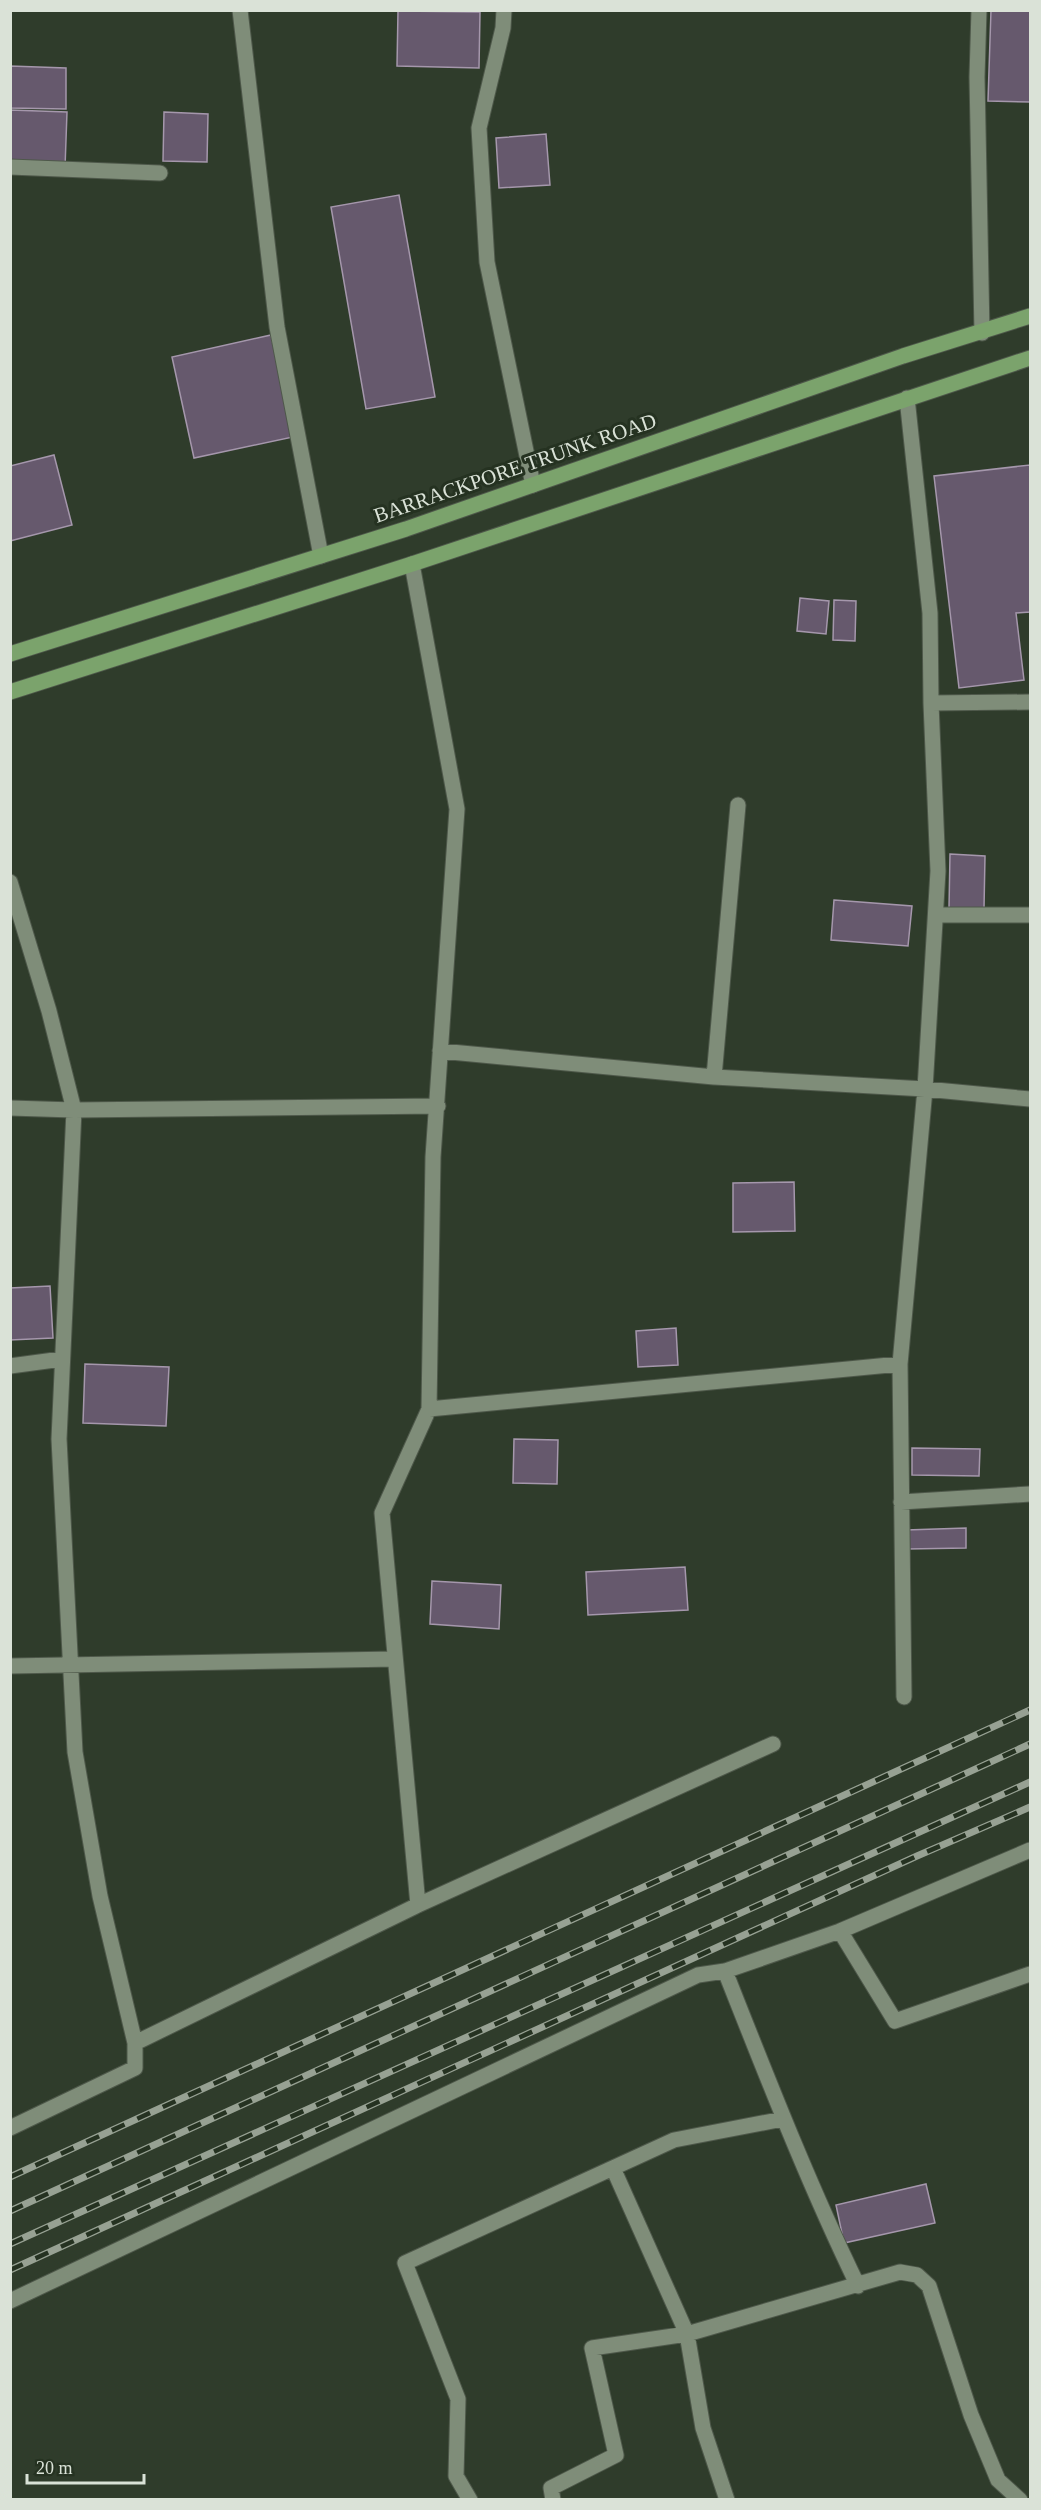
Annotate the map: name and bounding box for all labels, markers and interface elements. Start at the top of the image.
street label: BARRACKPORE TRUNK ROAD [371,408,659,528]
scale bar [27,2447,144,2485]
text: 20 m [36,2458,73,2478]

